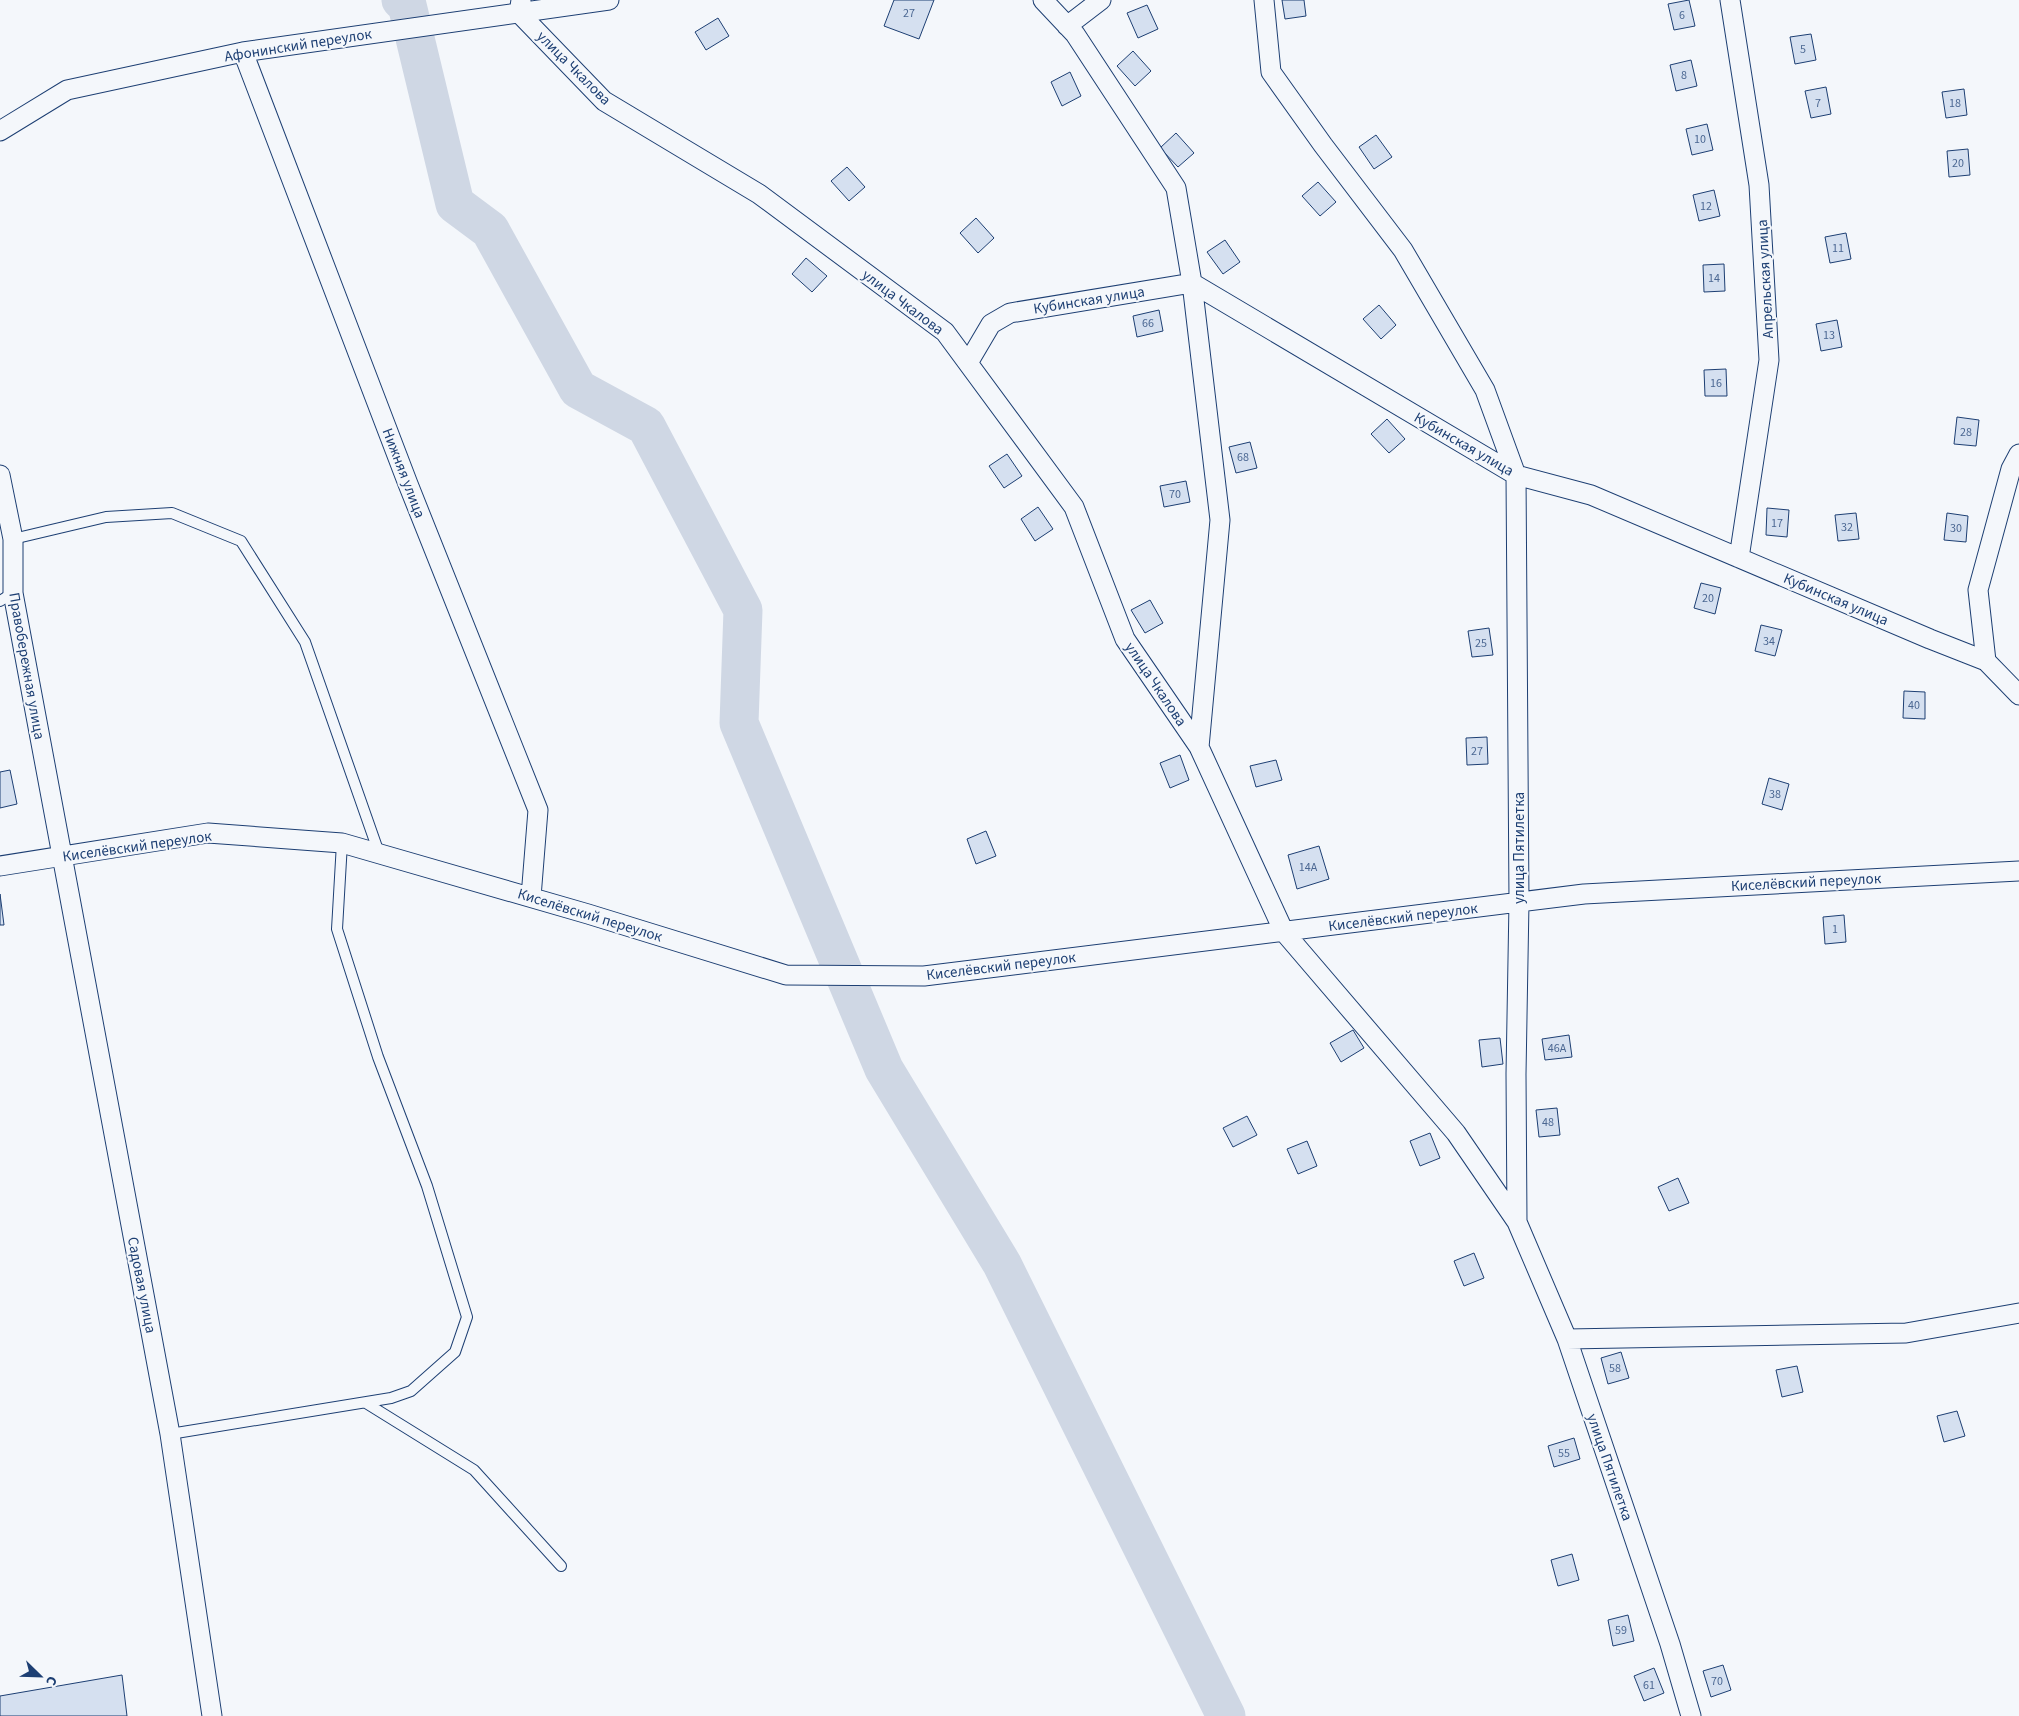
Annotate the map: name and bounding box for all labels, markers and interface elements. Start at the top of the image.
house number: 27 [903,5,915,22]
house number: 6 [1679,7,1685,24]
street label: Афонинский переулок [223,23,374,68]
street label: улица Чкалова [532,26,616,110]
house number: 5 [1800,41,1806,58]
house number: 8 [1681,67,1687,84]
house number: 7 [1815,95,1821,112]
house number: 18 [1949,95,1961,112]
house number: 10 [1694,131,1706,148]
house number: 20 [1952,155,1964,172]
house number: 12 [1700,198,1712,215]
street label: Апрельская улица [1752,219,1779,339]
house number: 11 [1832,240,1844,257]
street label: улица Чкалова [857,265,948,340]
house number: 14 [1708,270,1720,287]
street label: Кубинская улица [1032,281,1146,320]
house number: 66 [1142,315,1154,332]
house number: 13 [1823,327,1835,344]
house number: 16 [1710,375,1722,392]
street label: Кубинская улица [1410,407,1518,482]
house number: 28 [1960,424,1972,441]
street label: Нижняя улица [377,425,430,521]
house number: 68 [1237,449,1249,466]
house number: 70 [1169,486,1181,503]
house number: 17 [1771,515,1783,532]
house number: 32 [1841,519,1853,536]
house number: 30 [1950,520,1962,537]
street label: Кубинская улица [1780,568,1892,631]
house number: 20 [1702,590,1714,607]
street label: Правобережная улица [3,591,50,741]
house number: 34 [1763,633,1775,650]
house number: 25 [1475,635,1487,652]
street label: улица Чкалова [1120,638,1192,731]
house number: 40 [1908,697,1920,714]
house number: 27 [1471,743,1483,760]
house number: 38 [1769,786,1781,803]
street label: улица Пятилетка [1509,792,1530,904]
street label: Киселёвский переулок [61,826,214,867]
house number: 14А [1299,859,1318,876]
street label: Киселёвский переулок [1730,868,1882,897]
street label: Киселёвский переулок [515,883,665,948]
street label: Киселёвский переулок [1327,898,1480,937]
house number: 1 [1832,921,1838,938]
street label: Киселёвский переулок [925,947,1078,986]
house number: 46А [1548,1040,1567,1057]
house number: 48 [1542,1114,1554,1131]
street label: Садовая улица [122,1235,161,1335]
house number: 58 [1609,1360,1621,1377]
street label: улица Пятилетка [1581,1411,1638,1524]
house number: 55 [1558,1445,1570,1462]
house number: 59 [1615,1622,1627,1639]
north arrow [15,1651,65,1701]
text: С [40,1673,62,1688]
house number: 70 [1711,1673,1723,1690]
house number: 61 [1643,1677,1655,1694]

